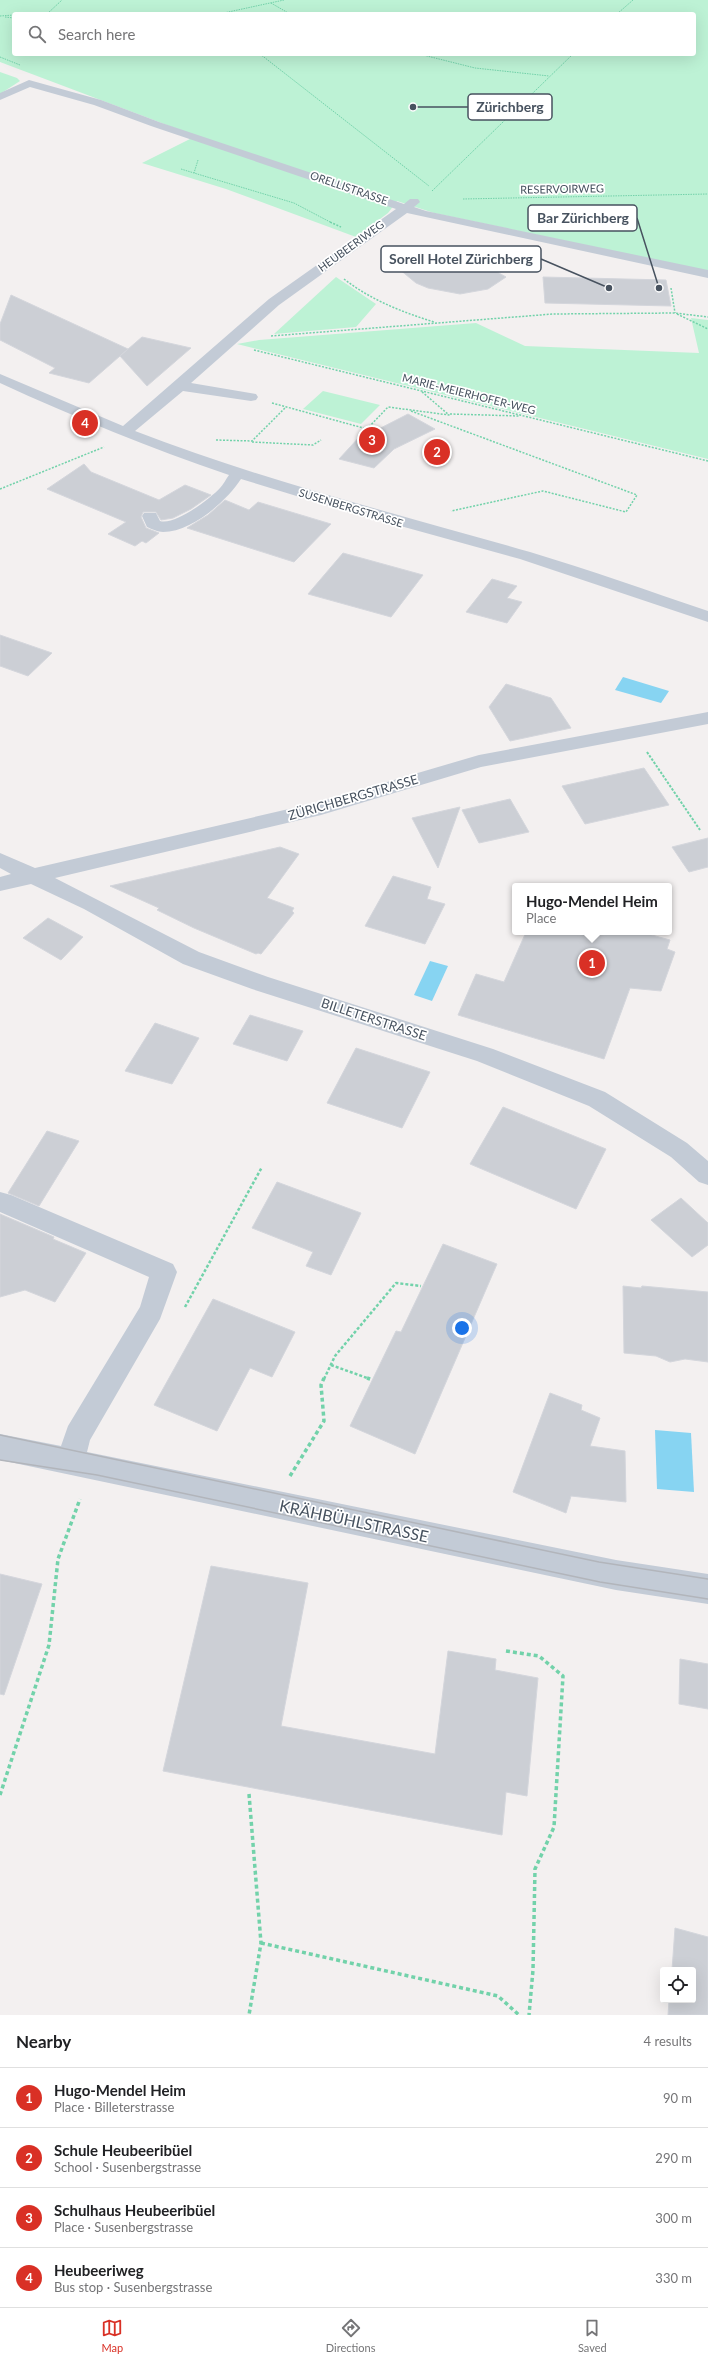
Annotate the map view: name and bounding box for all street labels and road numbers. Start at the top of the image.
street label: ORELLISTRASSE [309,168,390,207]
street label: RESERVOIRWEG [520,181,604,196]
street label: HEUBEERIWEG [315,217,386,274]
street label: MARIE-MEIERHOFER-WEG [401,371,537,416]
street label: SUSENBERGSTRASSE [298,485,405,530]
street label: ZÜRICHBERGSTRASSE [286,771,420,823]
street label: BILLETERSTRASSE [319,994,429,1044]
street label: KRÄHBÜHLSTRASSE [278,1495,430,1546]

